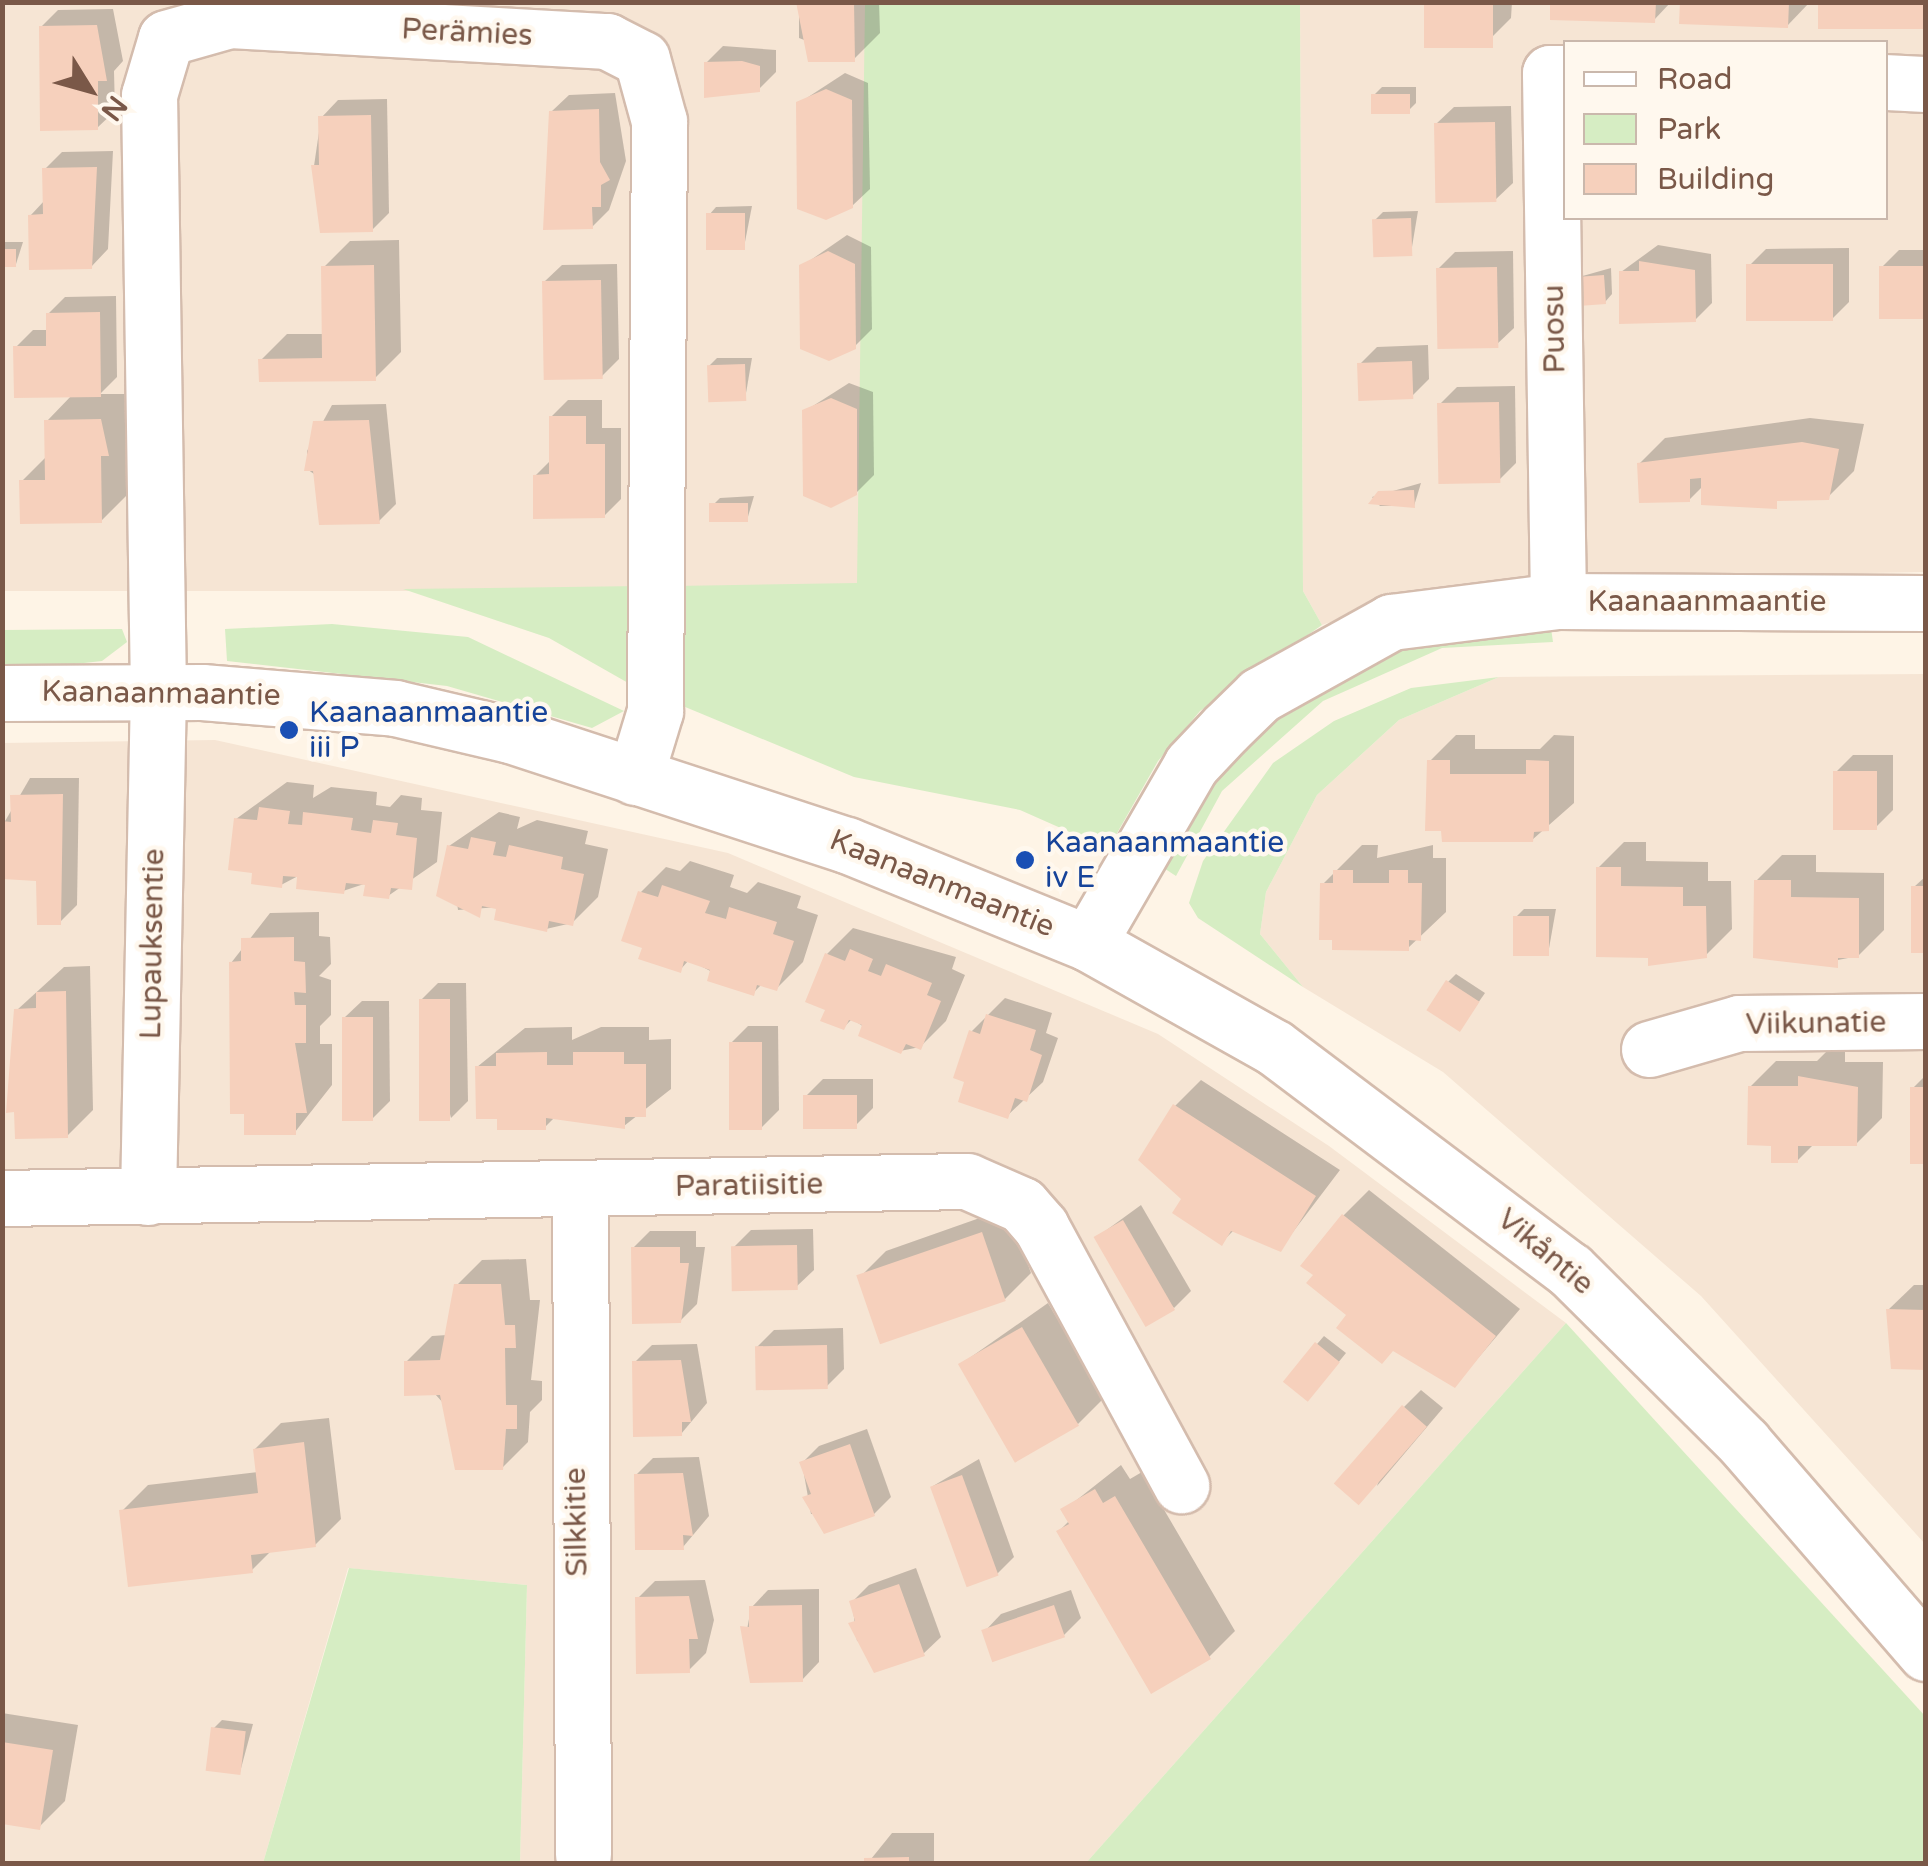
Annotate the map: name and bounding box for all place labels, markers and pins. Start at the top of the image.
place label: Kaanaanmaantie iii P [309,695,548,766]
marker: Kaanaanmaantie iii P [278,719,300,741]
place label: Kaanaanmaantie iv E [1045,825,1284,896]
marker: Kaanaanmaantie iv E [1014,849,1036,871]

